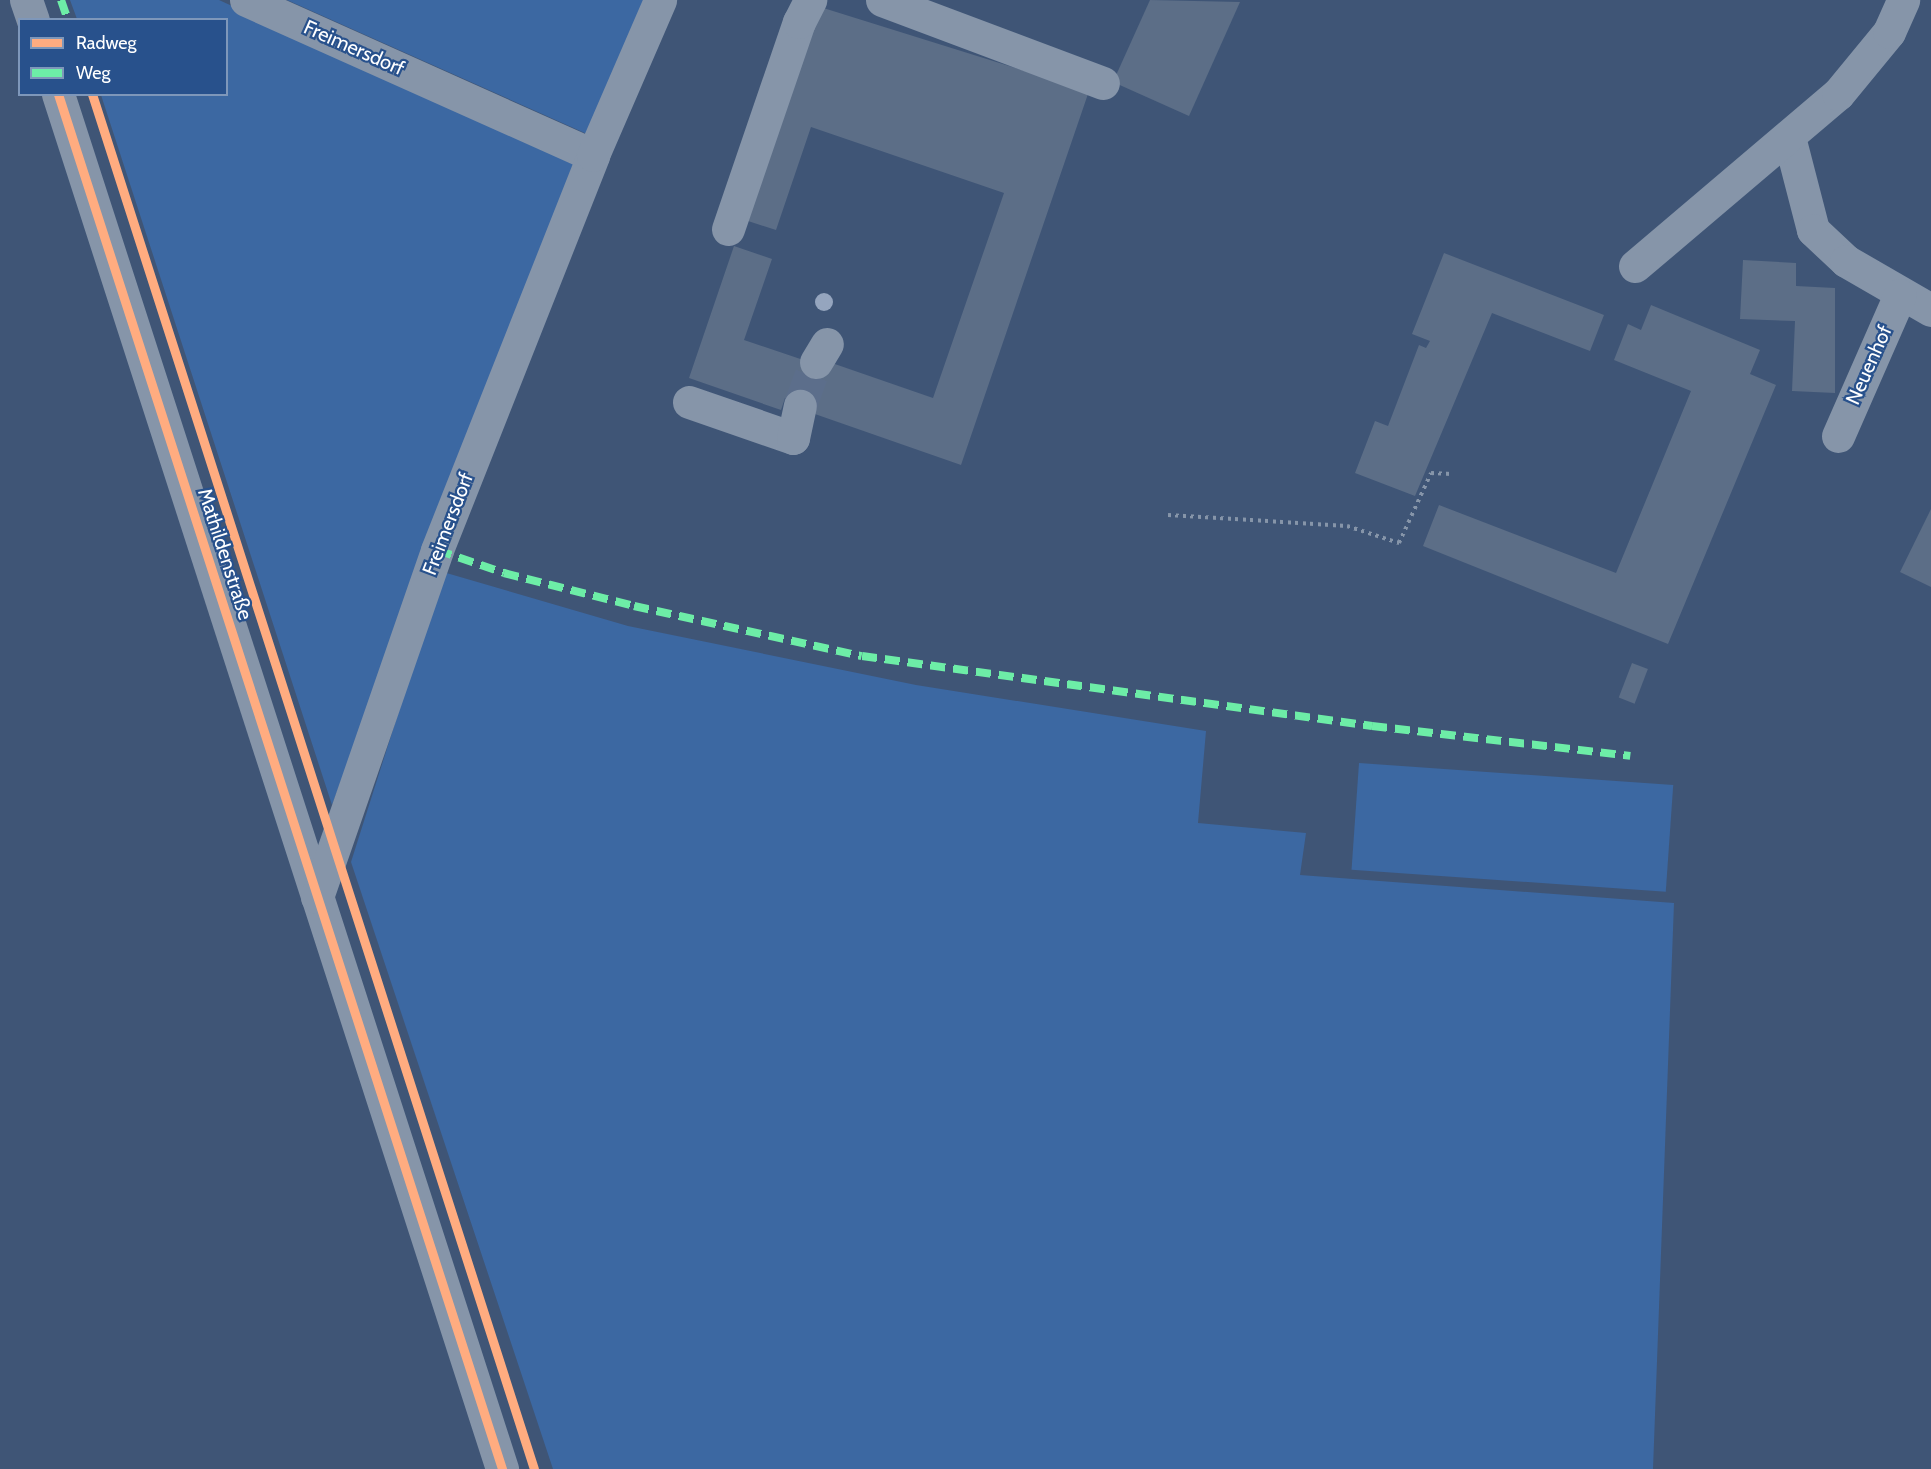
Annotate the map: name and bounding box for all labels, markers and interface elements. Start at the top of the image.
street label: Freimersdorf [300,15,408,81]
legend [18,18,228,96]
text: Radweg [76,32,137,54]
text: Weg [76,62,111,84]
street label: Neuenhof [1841,322,1897,408]
street label: Freimersdorf [418,470,478,578]
street label: Mathildenstraße [192,485,258,623]

